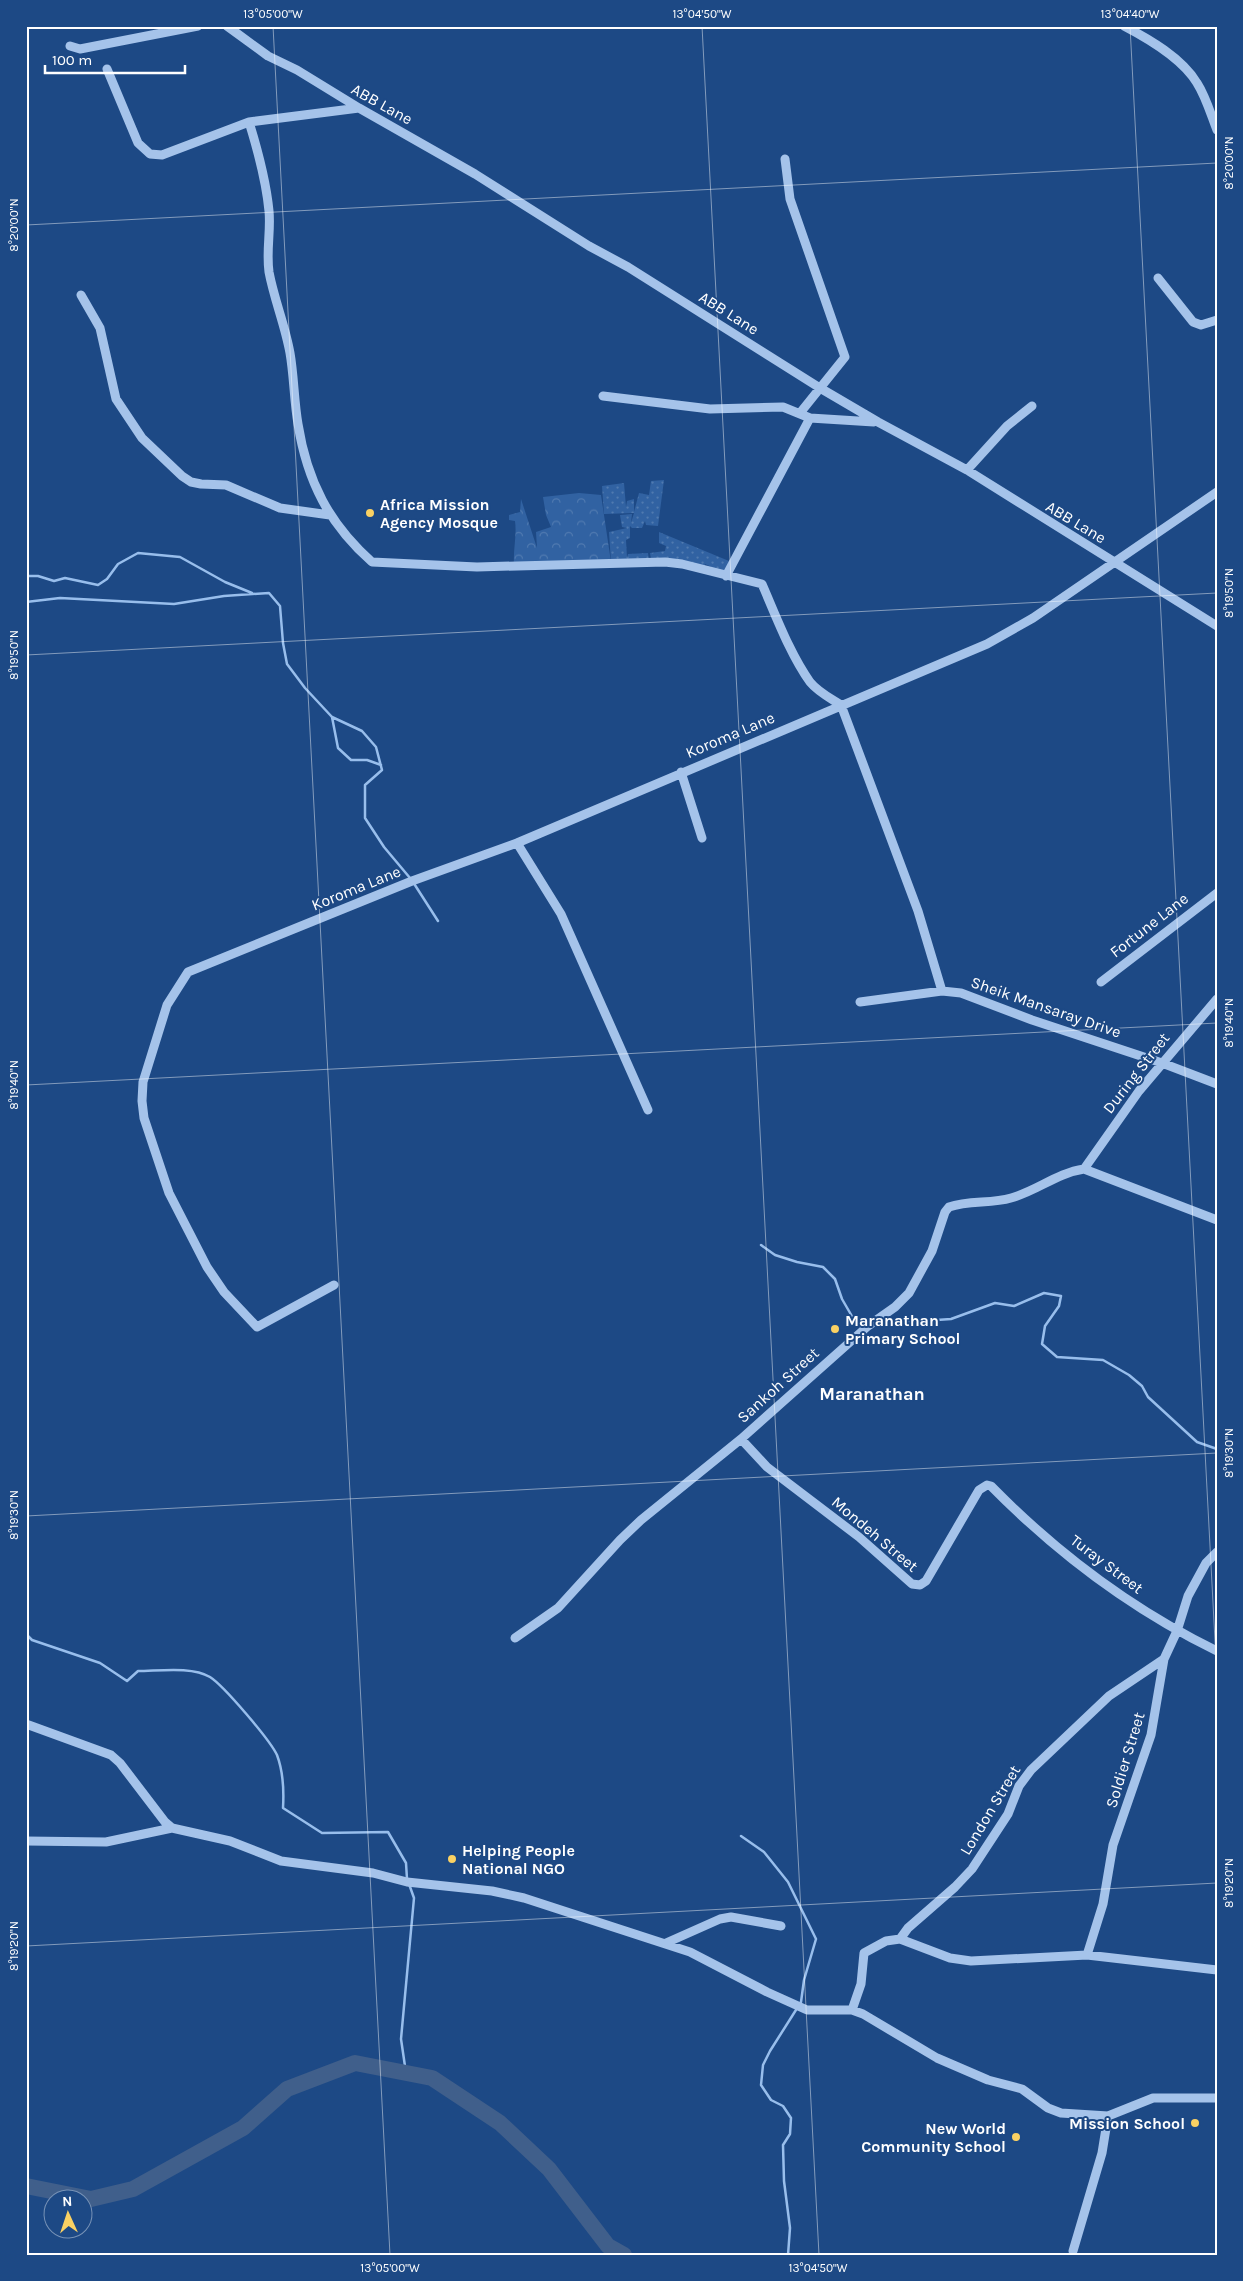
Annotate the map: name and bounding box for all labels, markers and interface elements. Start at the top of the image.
text: 13°05'00"W [243,7,303,21]
text: 13°04'50"W [673,7,732,21]
text: 13°04'40"W [1101,7,1160,21]
scale bar [45,42,185,74]
text: 100 m [52,51,92,69]
street label: ABB Lane [348,79,416,129]
text: 8°20'00"N [1222,136,1236,190]
text: 8°20'00"N [7,198,21,252]
street label: ABB Lane [696,287,762,339]
place label: Africa Mission Agency Mosque [380,495,498,532]
street label: ABB Lane [1042,497,1110,547]
marker: Africa Mission Agency Mosque [364,507,376,519]
text: 8°19'50"N [1222,568,1236,618]
text: 8°19'50"N [7,630,21,680]
street label: Koroma Lane [683,708,777,762]
street label: Koroma Lane [309,861,403,915]
street label: Fortune Lane [1106,889,1192,961]
street label: Sheik Mansaray Drive [968,972,1124,1042]
text: 8°19'40"N [1222,998,1236,1048]
street label: During Street [1099,1029,1173,1117]
text: 8°19'40"N [7,1060,21,1110]
place label: Maranathan Primary School [845,1311,960,1348]
marker: Maranathan Primary School [829,1323,841,1335]
street label: Sankoh Street [733,1343,823,1427]
district label: Maranathan [819,1383,925,1405]
text: 8°19'30"N [1222,1428,1236,1478]
text: 8°19'30"N [7,1490,21,1540]
street label: Mondeh Street [828,1492,922,1576]
street label: Turay Street [1067,1530,1147,1598]
street label: Soldier Street [1101,1710,1149,1810]
street label: London Street [956,1762,1024,1858]
place label: Helping People National NGO [462,1841,575,1878]
marker: Helping People National NGO [446,1853,458,1865]
text: 8°19'20"N [1222,1858,1236,1908]
text: 8°19'20"N [7,1921,21,1971]
place label: Mission School [1069,2114,1185,2133]
marker: Mission School [1189,2117,1201,2129]
place label: New World Community School [861,2119,1006,2156]
marker: New World Community School [1010,2131,1022,2143]
north arrow [42,2188,92,2238]
text: N [62,2193,73,2210]
text: 13°05'00"W [360,2261,420,2275]
text: 13°04'50"W [789,2261,848,2275]

